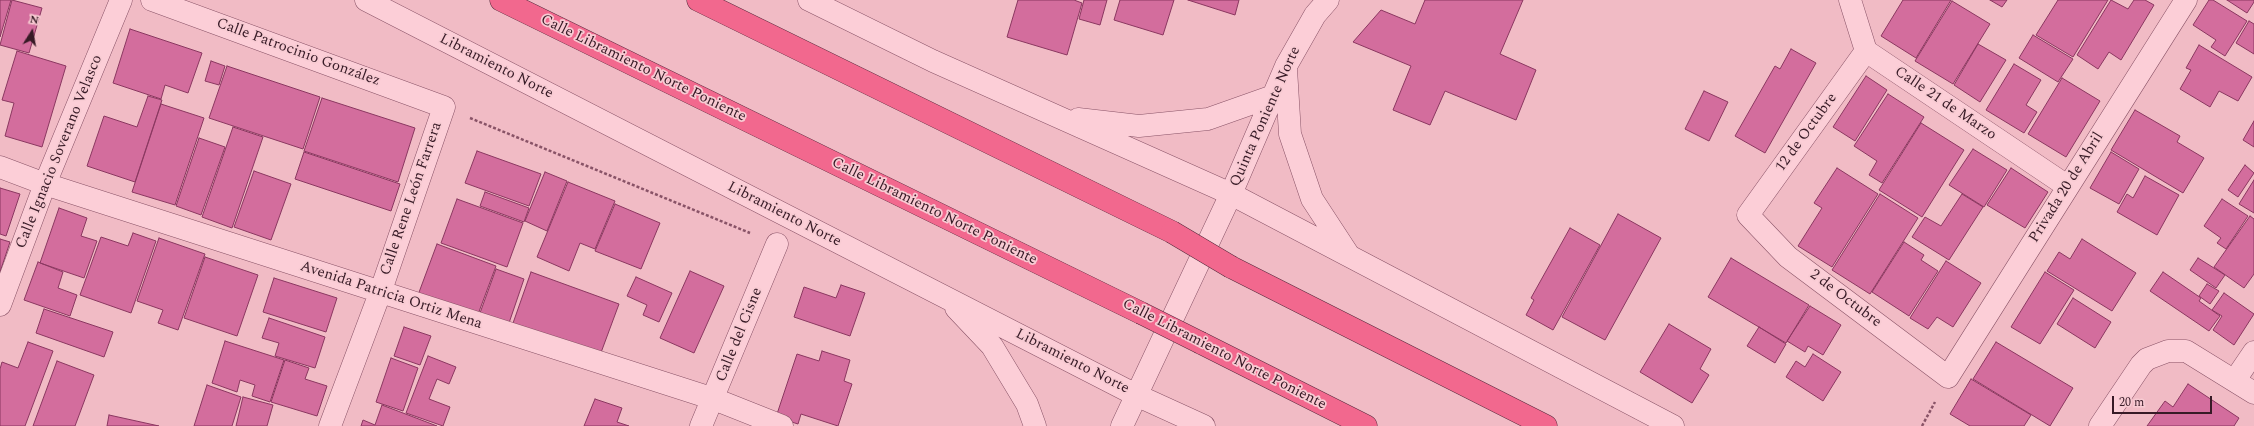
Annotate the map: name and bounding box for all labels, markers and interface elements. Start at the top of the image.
text: N [28,11,40,29]
street label: Calle Libramiento Norte Poniente [537,11,749,127]
north arrow [12,12,52,52]
street label: Calle Patrocinio González [214,15,382,91]
street label: Libramiento Norte [436,31,556,103]
street label: Quinta Poniente Norte [1227,44,1305,190]
street label: Calle Ignacio Soverano Velasco [13,52,107,252]
street label: Calle 21 de Marzo [1891,63,1999,145]
street label: 12 de Octubre [1772,90,1842,176]
street label: Calle Rene León Farrera [377,120,447,278]
street label: Privada 20 de Abril [2026,130,2108,246]
street label: Calle Libramiento Norte Poniente [828,154,1040,270]
street label: Libramiento Norte [724,179,844,251]
street label: Avenida Patricia Ortiz Mena [298,258,484,334]
street label: 2 de Octubre [1806,266,1884,332]
street label: Calle del Cisne [713,285,767,385]
street label: Calle Libramiento Norte Poniente [1119,296,1329,414]
street label: Libramiento Norte [1012,326,1132,398]
scale bar [2114,388,2214,414]
text: 20 m [2119,393,2144,412]

